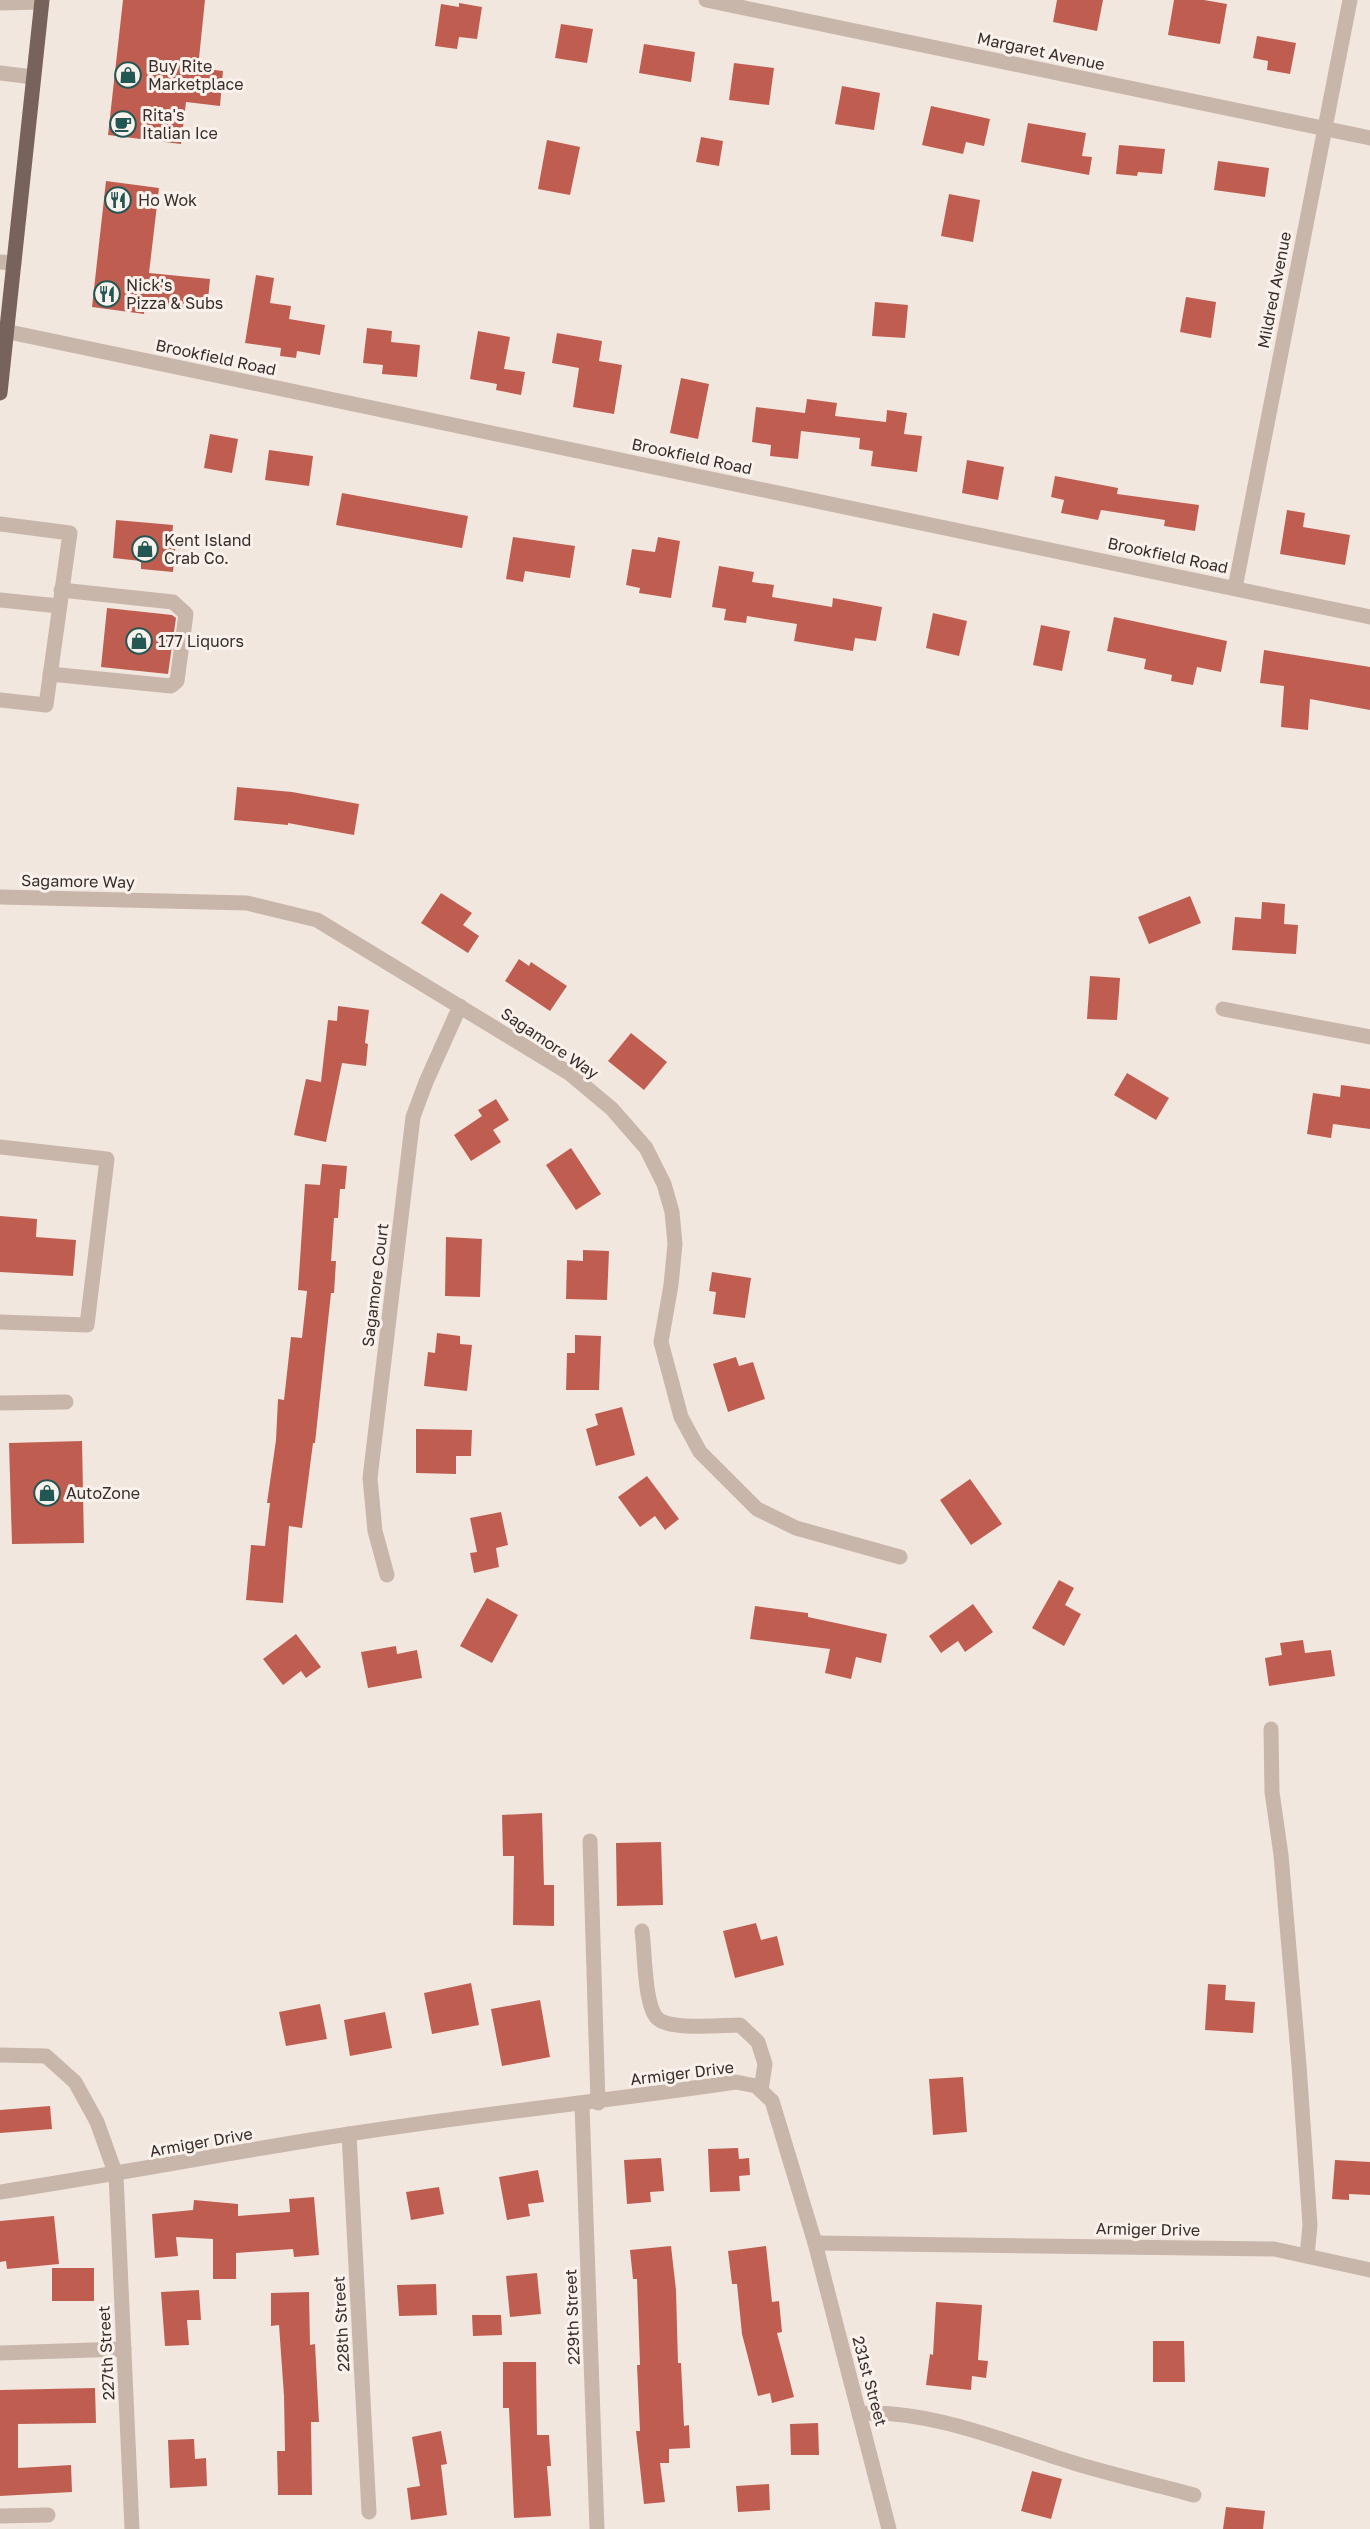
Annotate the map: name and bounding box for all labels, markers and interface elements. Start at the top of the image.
street label: Margaret Avenue [975,28,1107,74]
place label: Buy Rite Marketplace [148,56,243,94]
shop icon: Buy Rite Marketplace [113,60,143,90]
place label: Rita's Italian Ice [142,105,218,143]
cafe icon: Rita's Italian Ice [108,109,138,139]
restaurant icon: Ho Wok [103,185,133,215]
place label: Ho Wok [138,190,197,210]
street label: Mildred Avenue [1253,230,1295,350]
place label: Nick's Pizza & Subs [126,275,223,313]
restaurant icon: Nick's Pizza & Subs [92,279,122,309]
street label: Brookfield Road [154,334,278,380]
street label: Brookfield Road [630,433,754,479]
place label: Kent Island Crab Co. [164,530,251,568]
street label: Brookfield Road [1106,532,1230,578]
shop icon: Kent Island Crab Co. [130,534,160,564]
shop icon: 177 Liquors [124,626,154,656]
place label: 177 Liquors [158,631,244,651]
street label: Sagamore Way [21,870,135,892]
street label: Sagamore Way [497,1003,603,1083]
street label: Sagamore Court [357,1222,393,1348]
shop icon: AutoZone [32,1478,62,1508]
place label: AutoZone [66,1483,140,1503]
street label: Armiger Drive [629,2057,735,2089]
street label: Armiger Drive [148,2123,254,2161]
street label: Armiger Drive [1096,2218,1200,2240]
street label: 229th Street [560,2269,584,2365]
street label: 228th Street [329,2276,353,2372]
street label: 227th Street [94,2305,118,2401]
street label: 231st Street [848,2334,892,2428]

